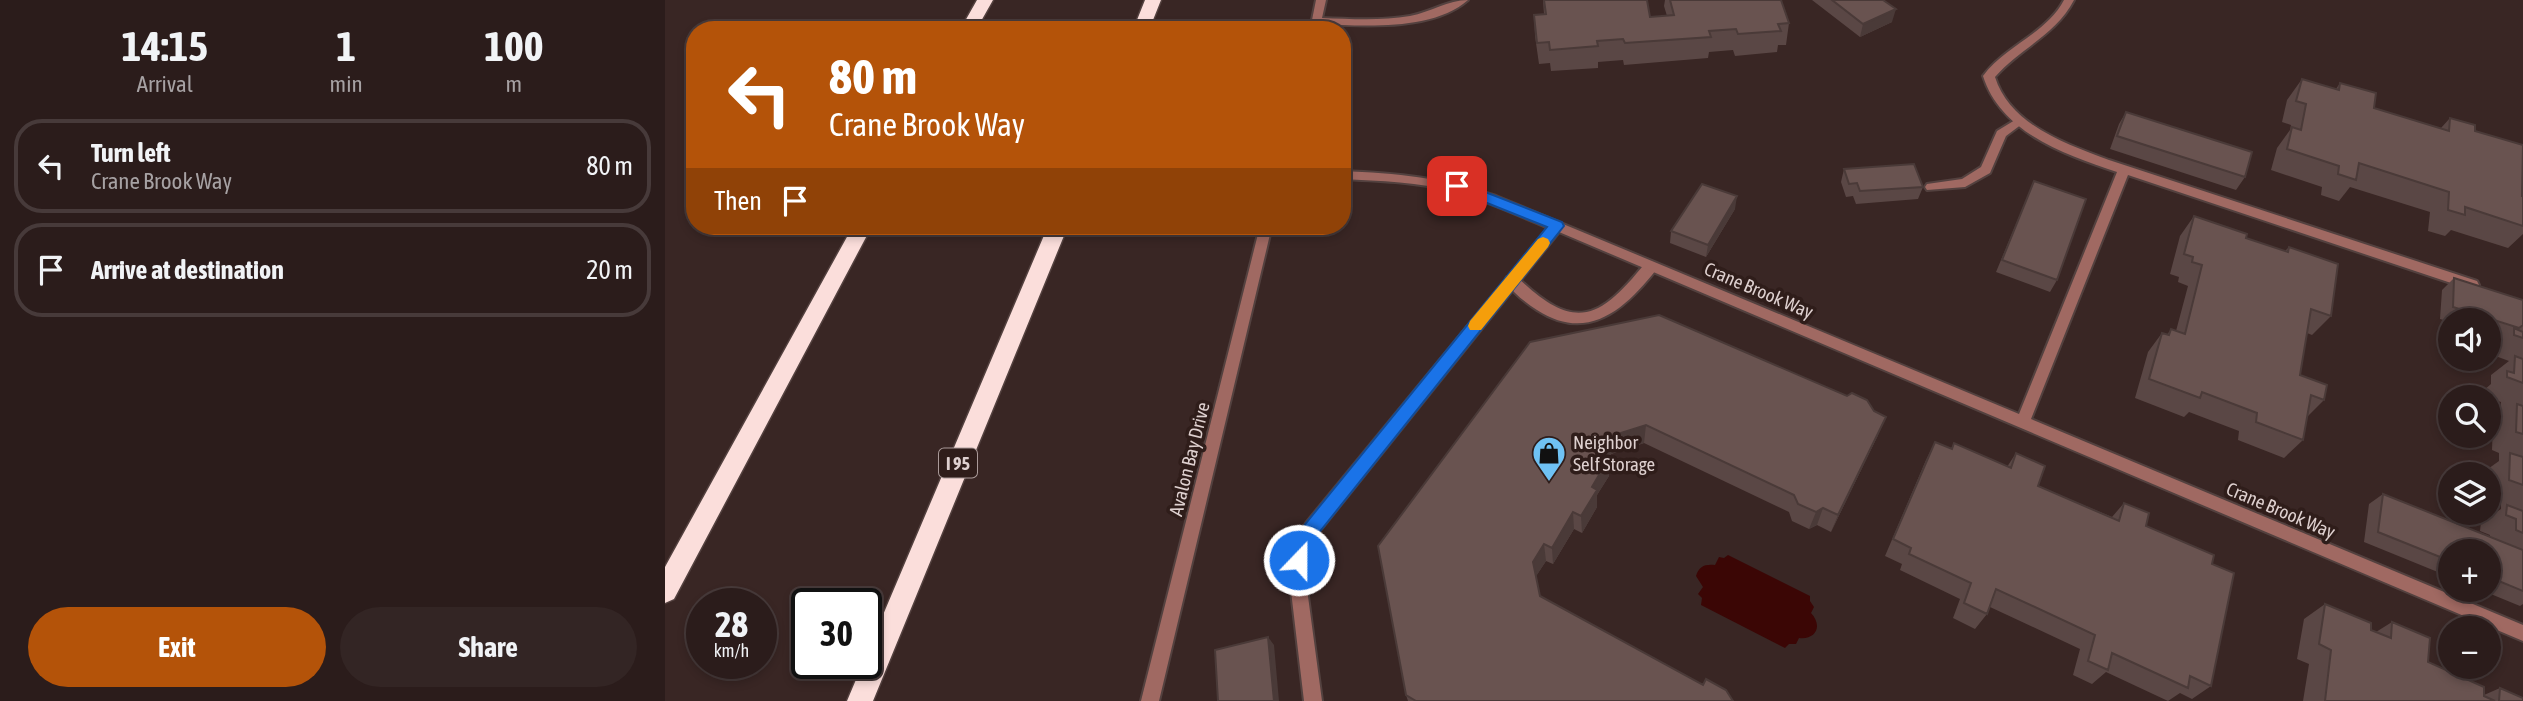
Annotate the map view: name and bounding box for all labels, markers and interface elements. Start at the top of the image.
text: 14:15 [122,22,208,70]
text: 1 [336,22,356,70]
text: 100 [484,22,543,70]
text: 80 m [829,48,917,104]
icon: left [714,49,805,140]
text: Arrival [137,71,193,97]
text: min [330,71,363,97]
text: m [506,71,522,97]
text: Crane Brook Way [829,106,1025,143]
text: Turn left [91,138,171,168]
icon: left [32,147,70,185]
text: 80 m [586,151,633,181]
pin [1427,156,1487,216]
icon: arrive [1438,167,1476,205]
text: Crane Brook Way [91,168,232,194]
icon: arrive [776,182,814,220]
text: Then [714,186,762,216]
icon: arrive [32,251,70,289]
text: Arrive at destination [91,255,284,285]
text: 20 m [586,255,633,285]
street label: Crane Brook Way [1701,257,1817,323]
map controls [2438,308,2501,679]
button: sound [2438,308,2501,371]
button: search [2438,385,2501,448]
street label: Avalon Bay Drive [1164,400,1214,518]
place label: Neighbor Self Storage [1573,431,1655,475]
shop icon: Neighbor Self Storage [1530,434,1568,483]
road number: I 95 [939,448,977,477]
button: layers [2438,462,2501,525]
street label: Crane Brook Way [2223,477,2339,543]
position arrow [1262,523,1336,597]
button: + [2438,539,2501,602]
speed limit sign: 30 [791,588,882,679]
text: 28 [715,604,748,644]
button: Exit [28,607,326,687]
button: Share [340,607,637,687]
button: − [2438,616,2501,679]
text: km/h [714,640,749,661]

